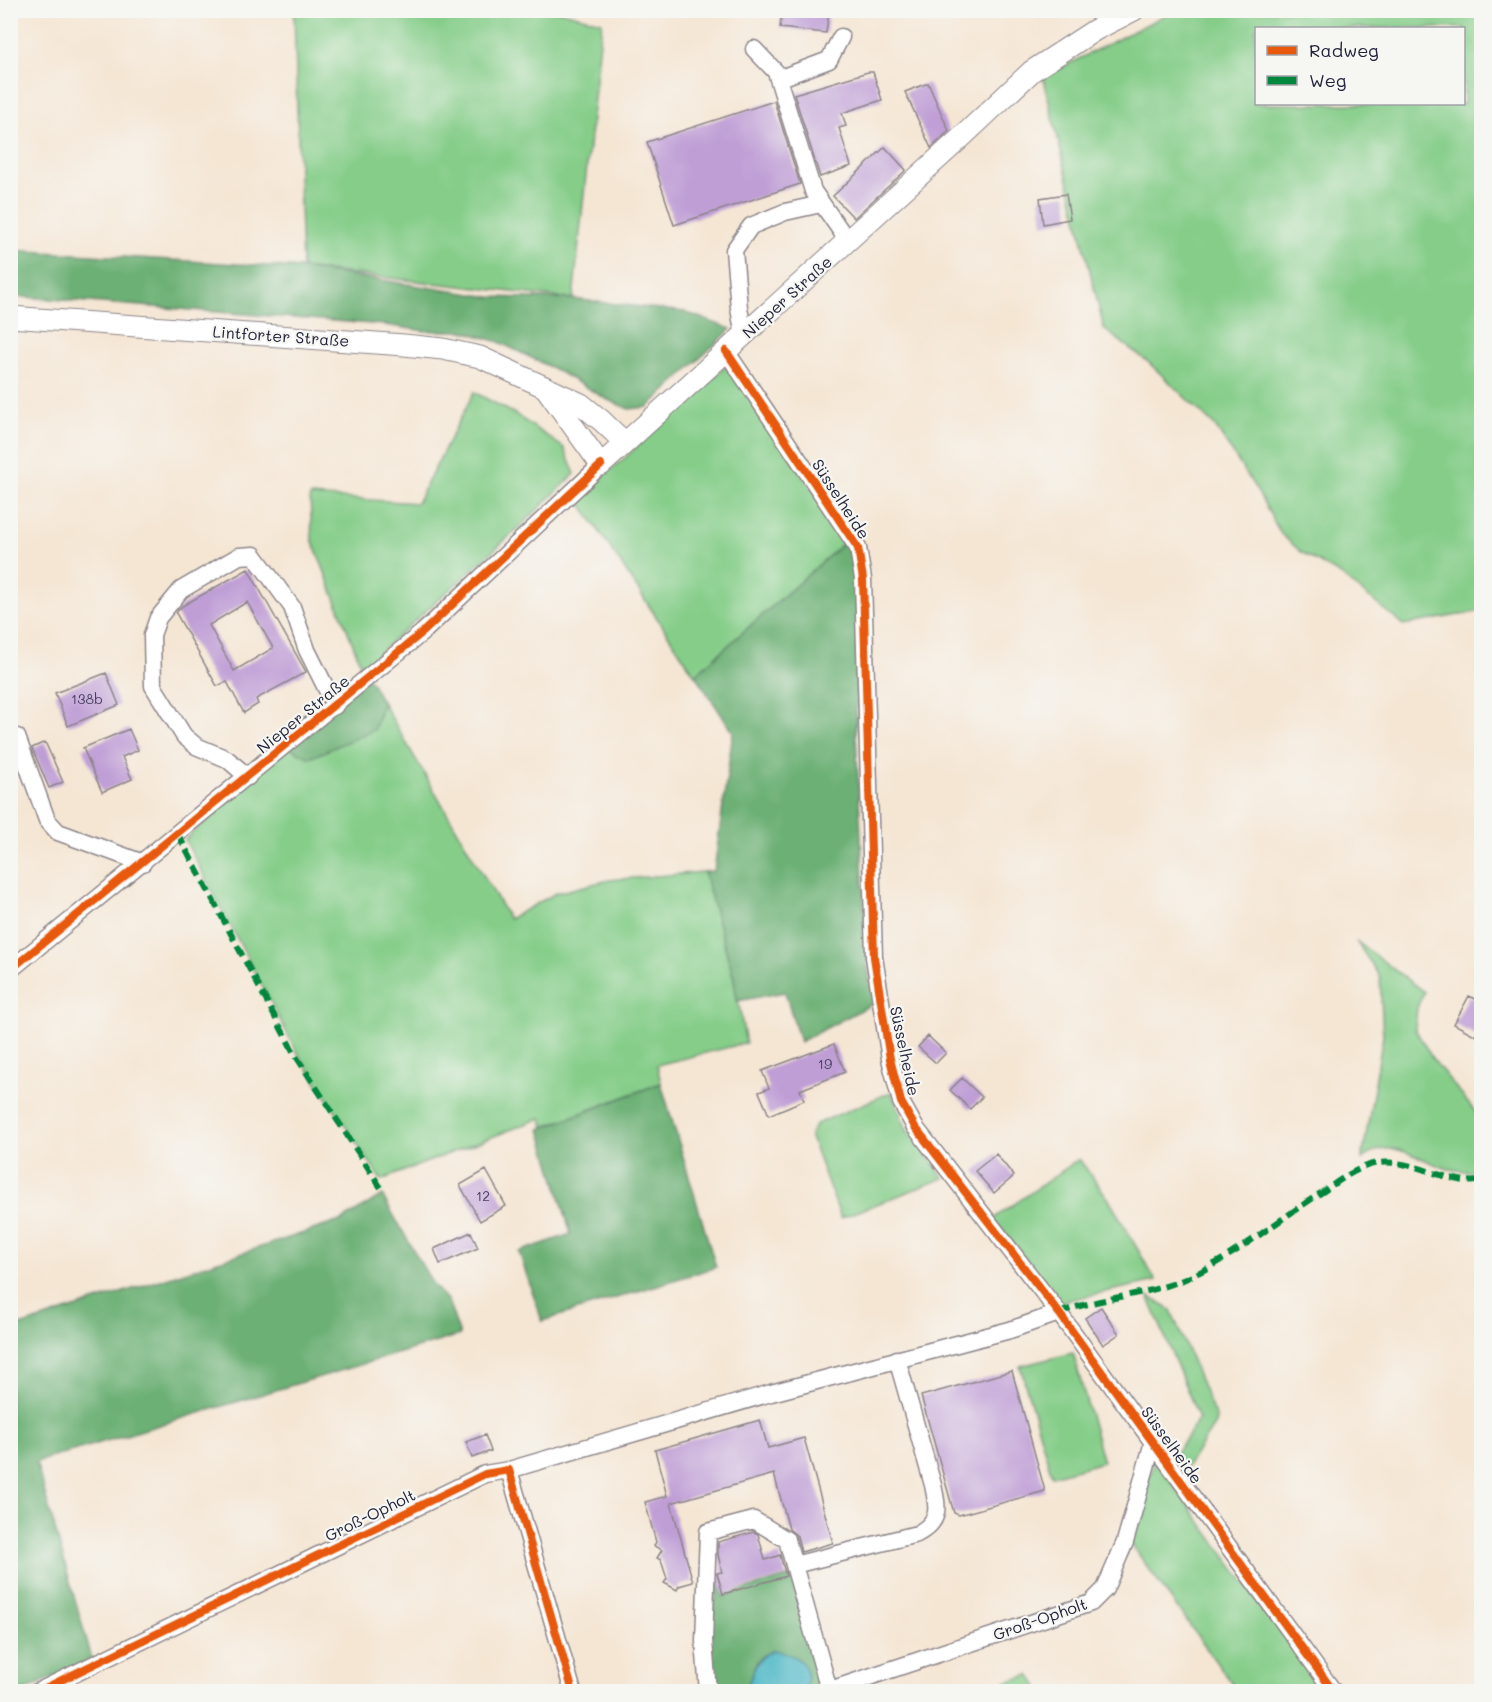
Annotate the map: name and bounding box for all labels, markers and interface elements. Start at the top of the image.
legend [1255,27,1465,105]
text: Radweg [1309,38,1379,62]
text: Weg [1309,68,1346,92]
street label: Nieper Straße [737,251,836,342]
street label: Lintforter Straße [212,320,350,351]
street label: Süsselheide [808,455,875,543]
street label: Nieper Straße [252,670,353,758]
house number: 138b [71,689,103,708]
street label: Süsselheide [886,1004,925,1098]
house number: 19 [818,1054,832,1073]
house number: 12 [476,1186,490,1205]
street label: Süsselheide [1137,1402,1208,1488]
street label: Groß-Opholt [321,1484,419,1546]
street label: Groß-Opholt [990,1593,1090,1644]

